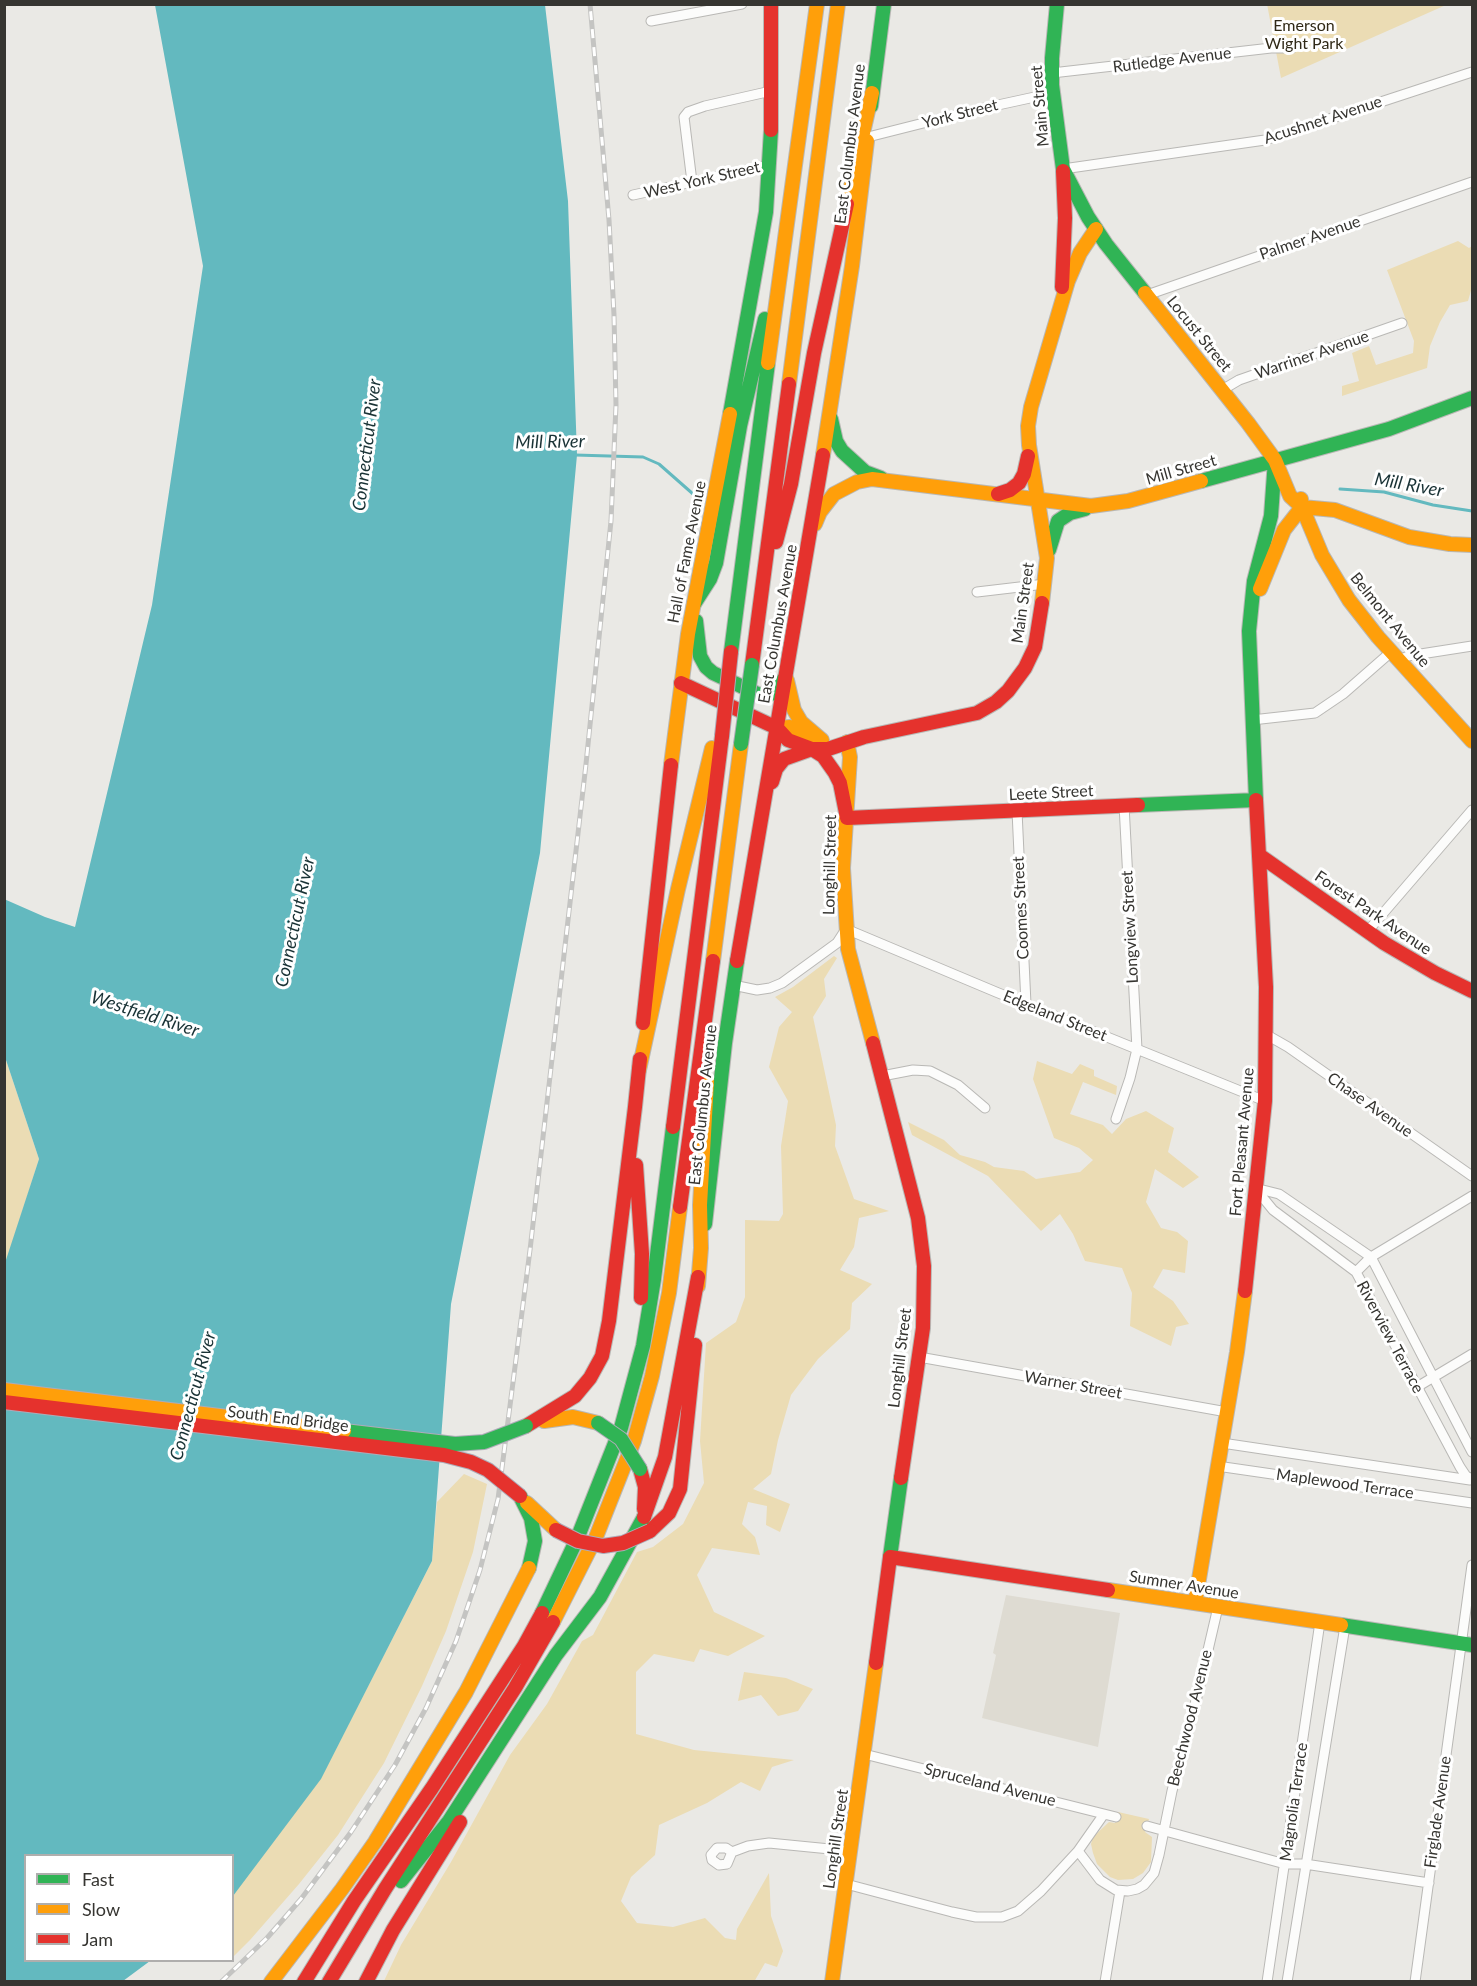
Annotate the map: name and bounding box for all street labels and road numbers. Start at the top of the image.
street label: Rutledge Avenue [1112,43,1232,77]
street label: East Columbus Avenue [831,63,869,225]
street label: Main Street [1027,65,1053,147]
street label: Acushnet Avenue [1261,92,1385,148]
street label: York Street [920,95,1000,133]
street label: West York Street [642,157,762,203]
street label: Palmer Avenue [1257,212,1363,264]
street label: Locust Street [1163,292,1235,376]
street label: Warriner Avenue [1252,326,1372,384]
street label: Mill Street [1144,451,1218,489]
street label: Hall of Fame Avenue [664,479,710,625]
street label: East Columbus Avenue [755,543,801,705]
street label: Main Street [1008,561,1038,645]
street label: Belmont Avenue [1346,569,1434,671]
street label: Leete Street [1008,781,1094,805]
street label: Longhill Street [820,815,840,915]
street label: Coomes Street [1009,856,1033,960]
street label: Forest Park Avenue [1311,867,1435,959]
street label: Longview Street [1117,870,1143,984]
street label: Edgeland Street [1000,986,1110,1046]
street label: East Columbus Avenue [685,1024,721,1186]
street label: Fort Pleasant Avenue [1226,1067,1258,1217]
street label: Chase Avenue [1324,1068,1416,1142]
street label: Riverview Terrace [1352,1278,1428,1396]
street label: Longhill Street [884,1307,916,1409]
street label: Warner Street [1023,1367,1123,1403]
street label: South End Bridge [226,1402,350,1436]
street label: Maplewood Terrace [1275,1465,1415,1503]
street label: Sumner Avenue [1128,1567,1240,1603]
street label: Beechwood Avenue [1164,1648,1216,1788]
street label: Magnolia Terrace [1276,1741,1312,1863]
street label: Firglade Avenue [1421,1755,1455,1869]
street label: Spruceland Avenue [922,1759,1058,1811]
street label: Longhill Street [820,1788,852,1890]

